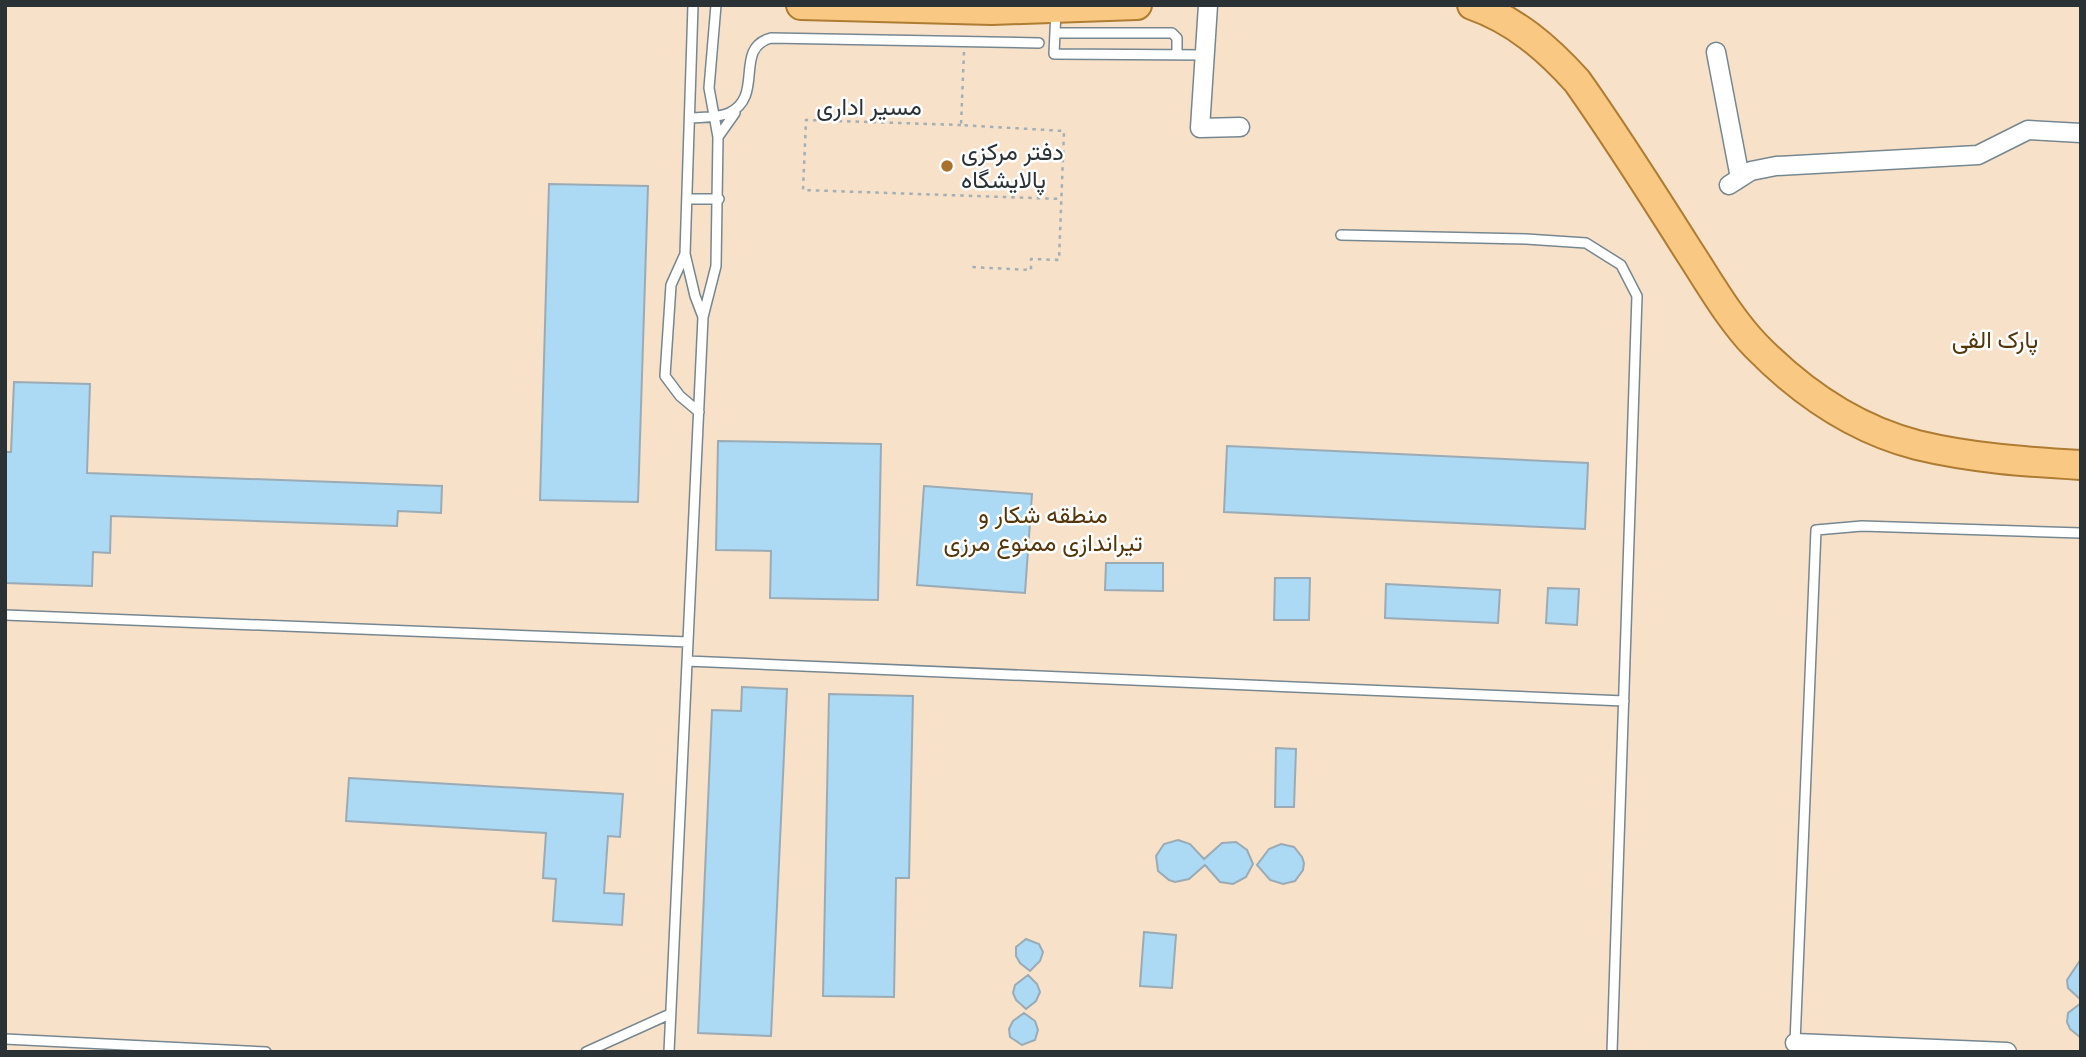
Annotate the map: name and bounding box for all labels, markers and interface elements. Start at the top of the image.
street label: مسیر اداری [816,92,922,122]
place label: دفتر مرکزی پالایشگاه [961,137,1064,196]
marker: دفتر مرکزی پالایشگاه [939,158,955,174]
park label: پارک الفی [1952,325,2038,356]
park label: منطقه شکار و تیراندازی ممنوع مرزی [943,500,1143,559]

